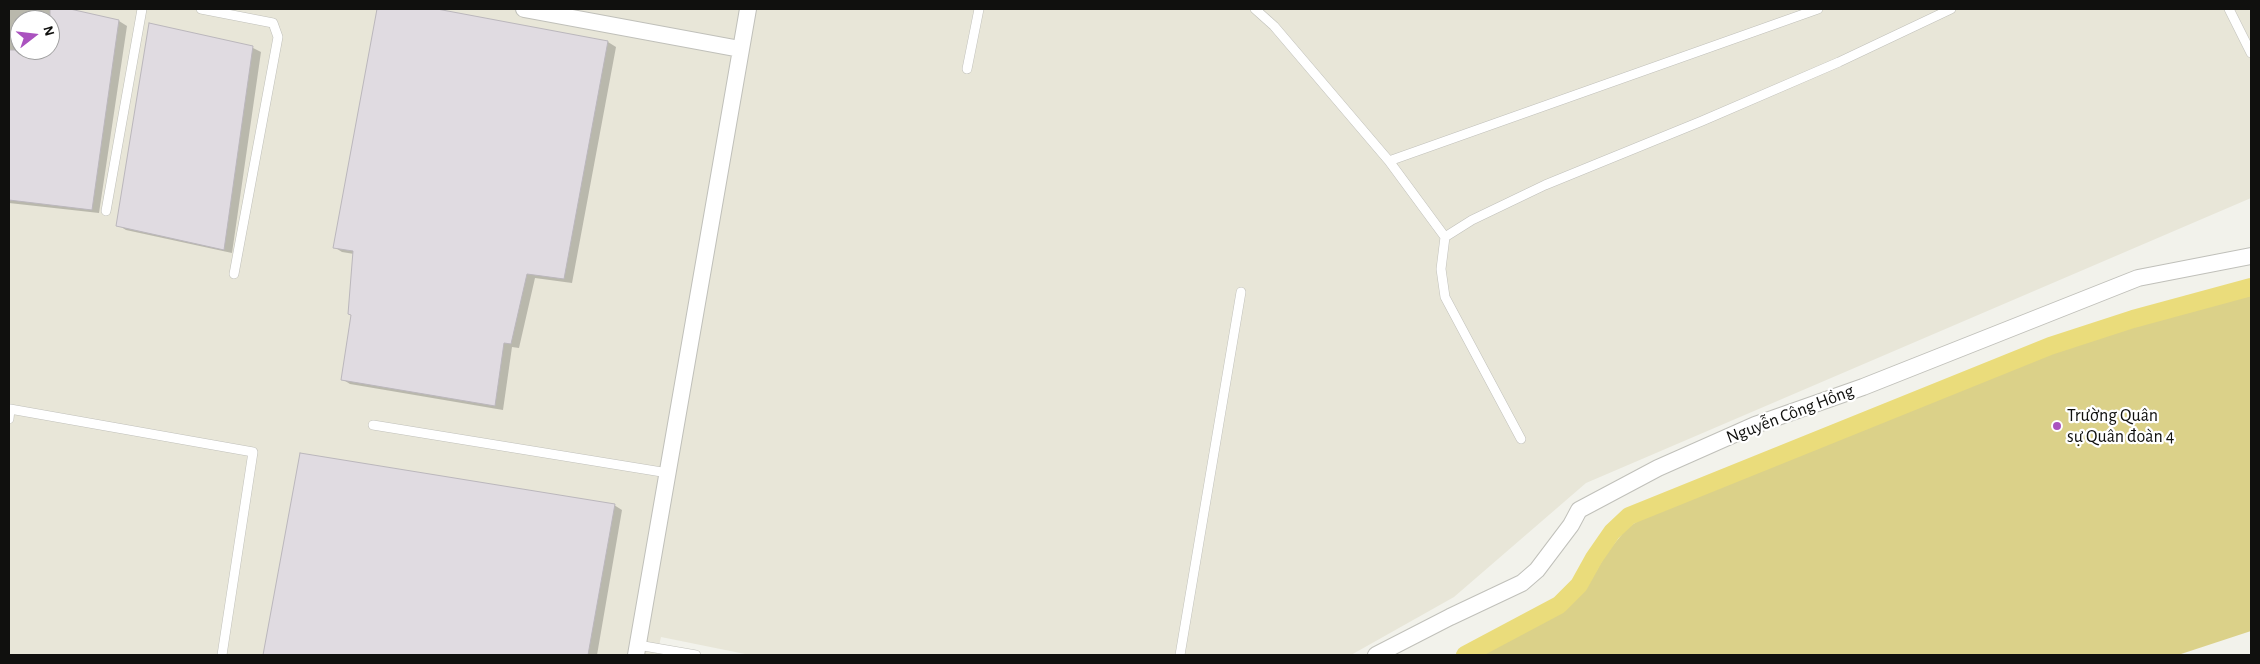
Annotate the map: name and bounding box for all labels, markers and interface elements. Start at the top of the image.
north arrow [10,10,60,60]
text: N [40,25,57,38]
street label: Nguyễn Công Hồng [1723,380,1857,448]
place label: Trường Quân sự Quân đoàn 4 [2067,405,2174,448]
marker: Trường Quân sự Quân đoàn 4 [2051,420,2063,432]

